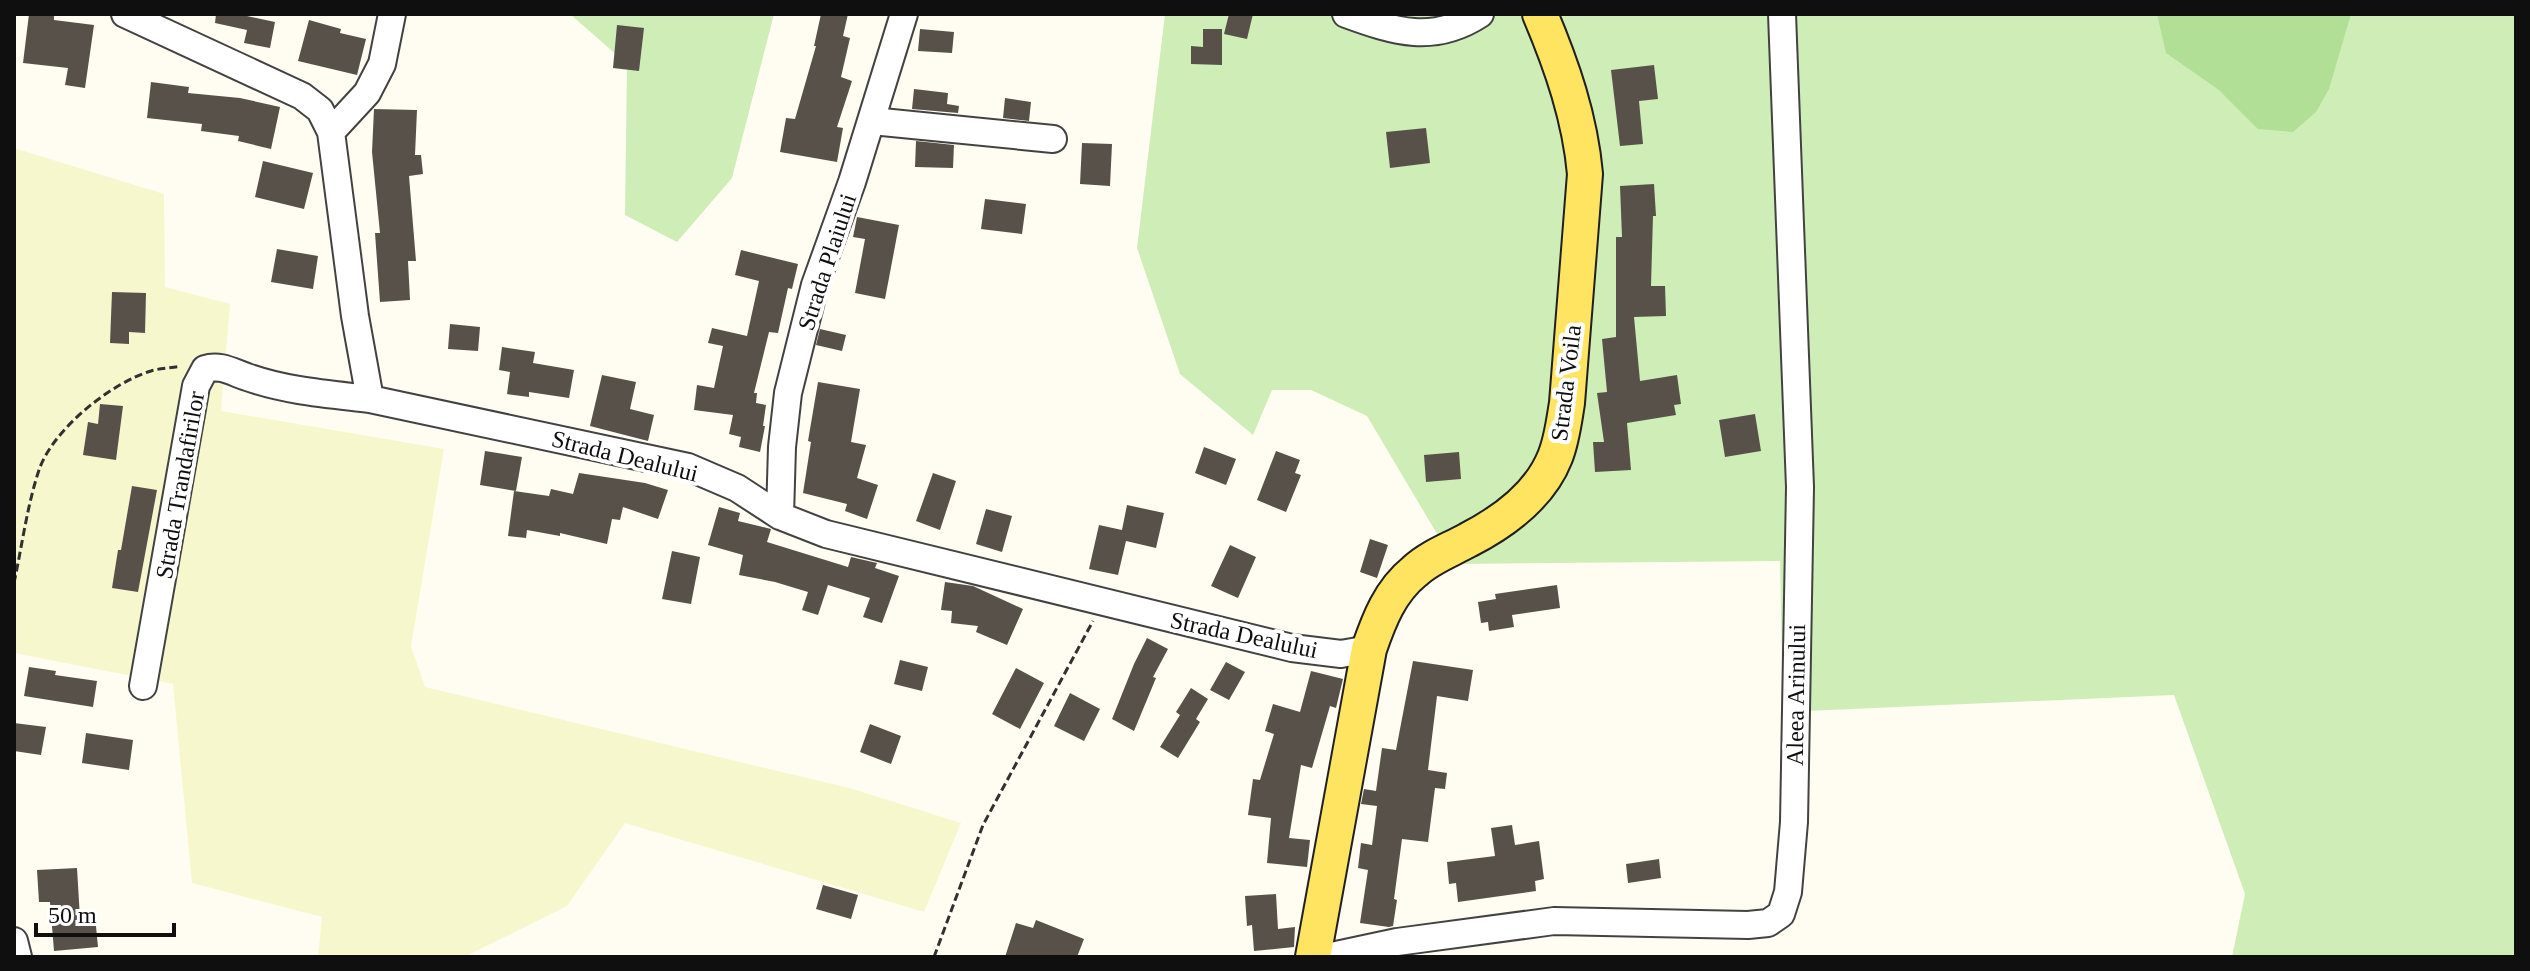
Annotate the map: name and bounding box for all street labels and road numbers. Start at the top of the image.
street label: Strada Plaiului [793,190,861,334]
street label: Strada Voila [1546,323,1586,443]
street label: Strada Trandafirilor [151,389,209,581]
street label: Strada Dealului [549,425,701,487]
street label: Strada Dealului [1168,607,1320,663]
street label: Aleea Arinului [1782,623,1810,766]

